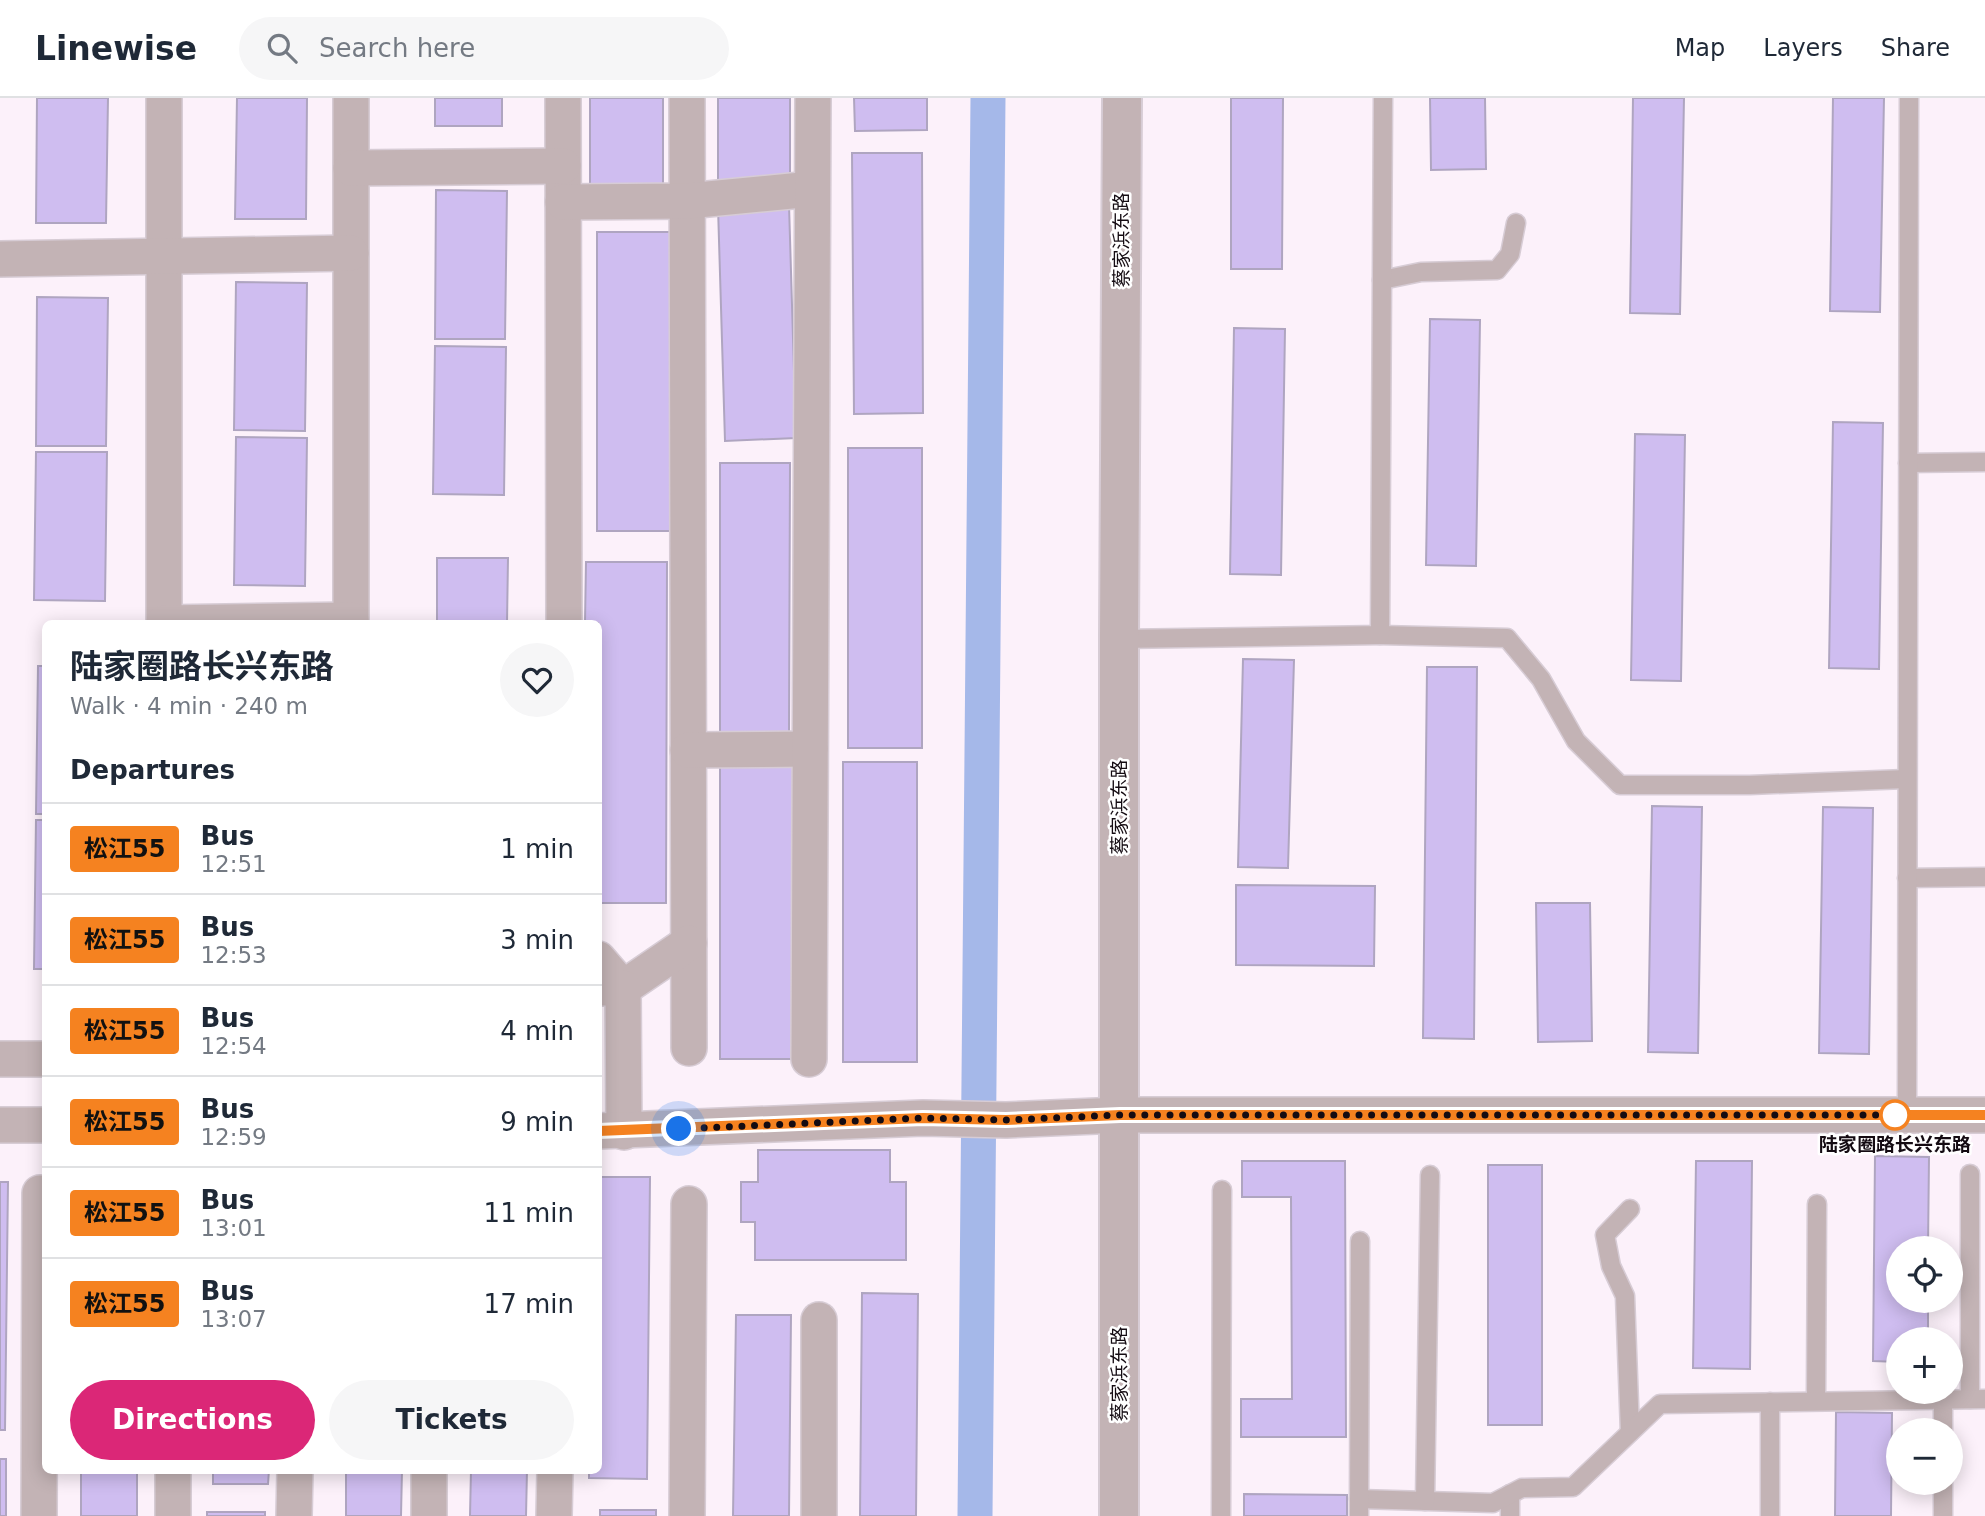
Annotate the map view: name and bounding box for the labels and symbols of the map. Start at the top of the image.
street label: 蔡家浜东路 [1110,192,1132,288]
street label: 蔡家浜东路 [1108,759,1130,855]
marker: 陆家圈路长兴东路 [1880,1100,1910,1130]
your location [661,1111,696,1146]
place label: 陆家圈路长兴东路 [1819,1133,1971,1155]
street label: 蔡家浜东路 [1108,1326,1130,1422]

